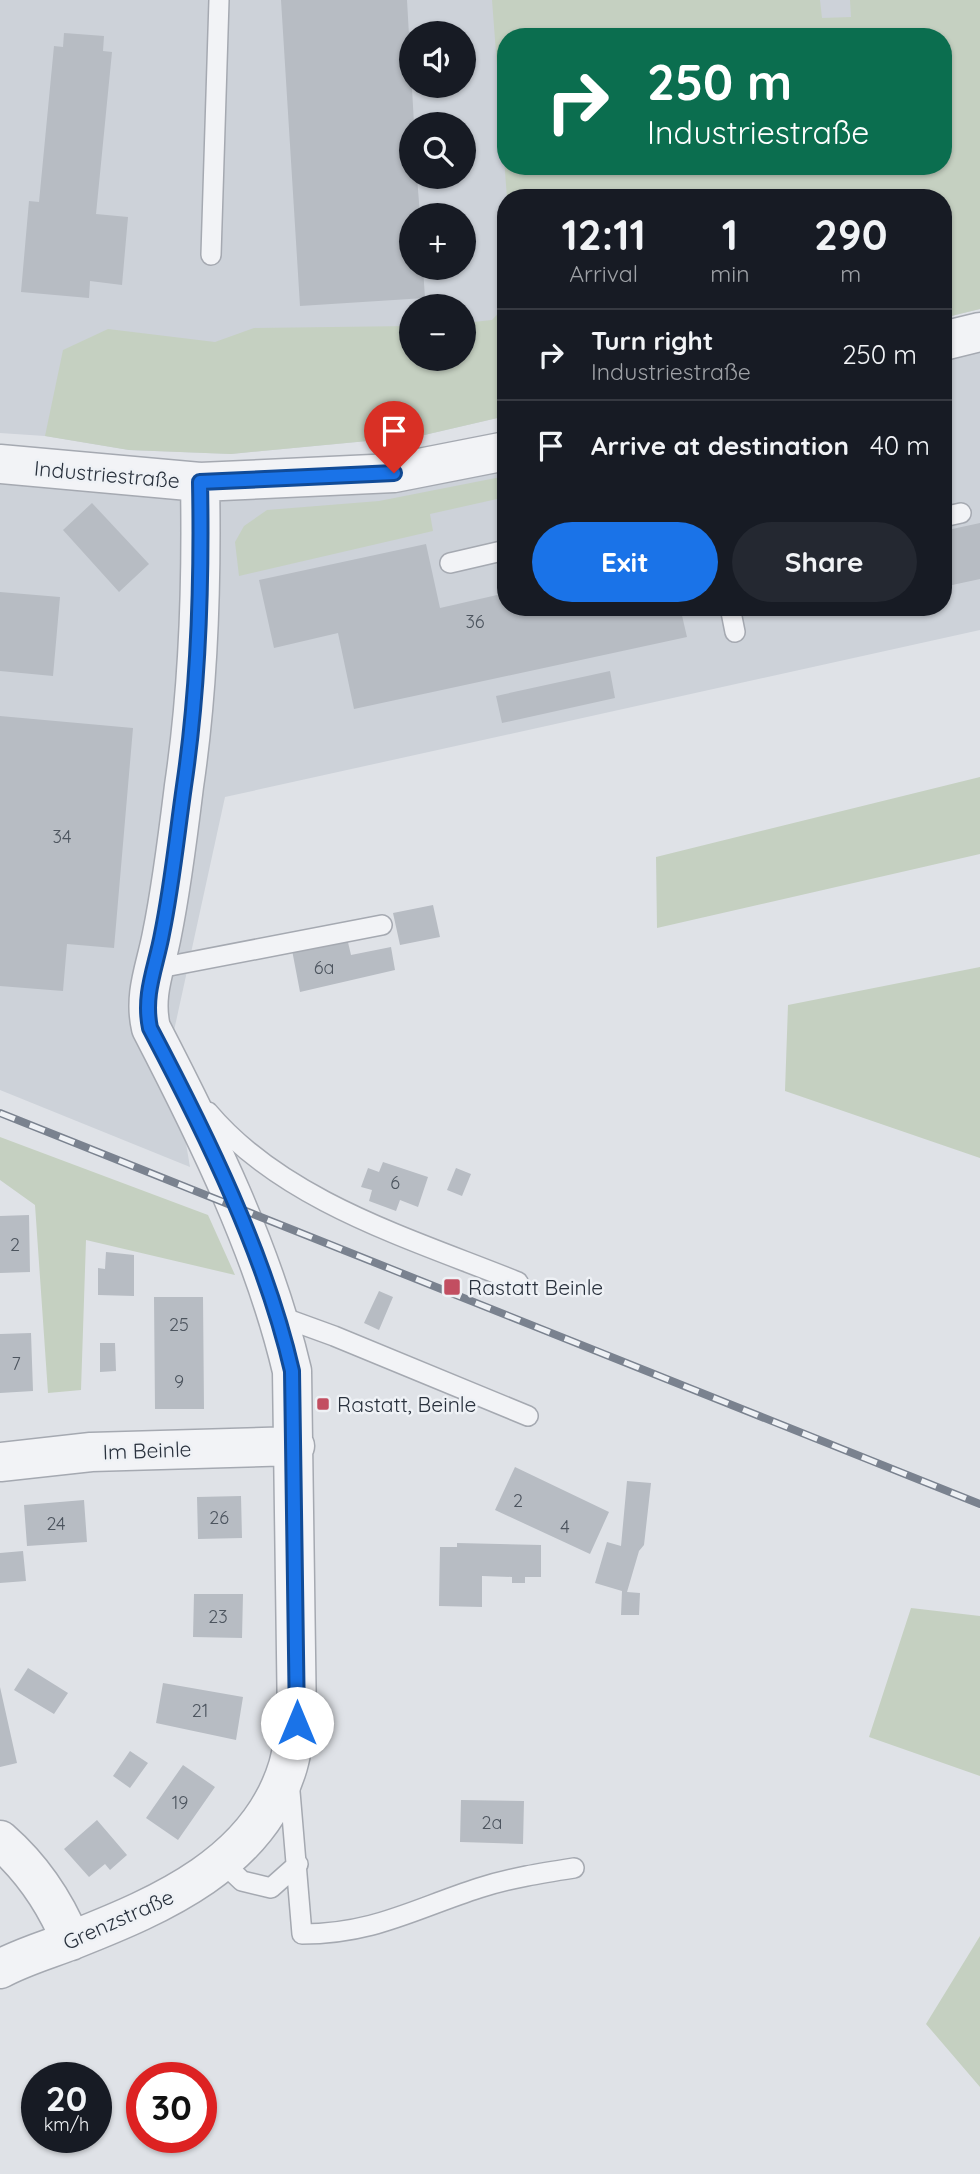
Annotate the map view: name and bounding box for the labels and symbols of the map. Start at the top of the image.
pin [364,401,424,473]
street label: Industriestraße [33,455,181,493]
house number: 36 [465,610,485,633]
house number: 34 [53,825,71,848]
house number: 6a [314,956,334,979]
house number: 6 [390,1171,400,1194]
house number: 2 [10,1233,20,1256]
place label: Rastatt Beinle [468,1274,603,1300]
marker: Rastatt Beinle [442,1277,462,1297]
house number: 25 [169,1313,189,1336]
house number: 7 [11,1352,21,1375]
house number: 9 [174,1370,184,1393]
place label: Rastatt, Beinle [337,1391,476,1417]
marker: Rastatt, Beinle [315,1396,331,1412]
street label: Im Beinle [102,1435,192,1465]
house number: 2 [513,1489,523,1512]
house number: 26 [209,1506,229,1529]
house number: 24 [46,1512,66,1535]
house number: 4 [560,1515,570,1538]
house number: 23 [208,1605,228,1628]
position arrow [260,1686,334,1760]
house number: 21 [192,1699,208,1722]
house number: 19 [172,1791,188,1814]
house number: 2a [482,1811,502,1834]
street label: Grenzstraße [59,1883,177,1955]
speed limit sign: 30 [126,2062,217,2153]

